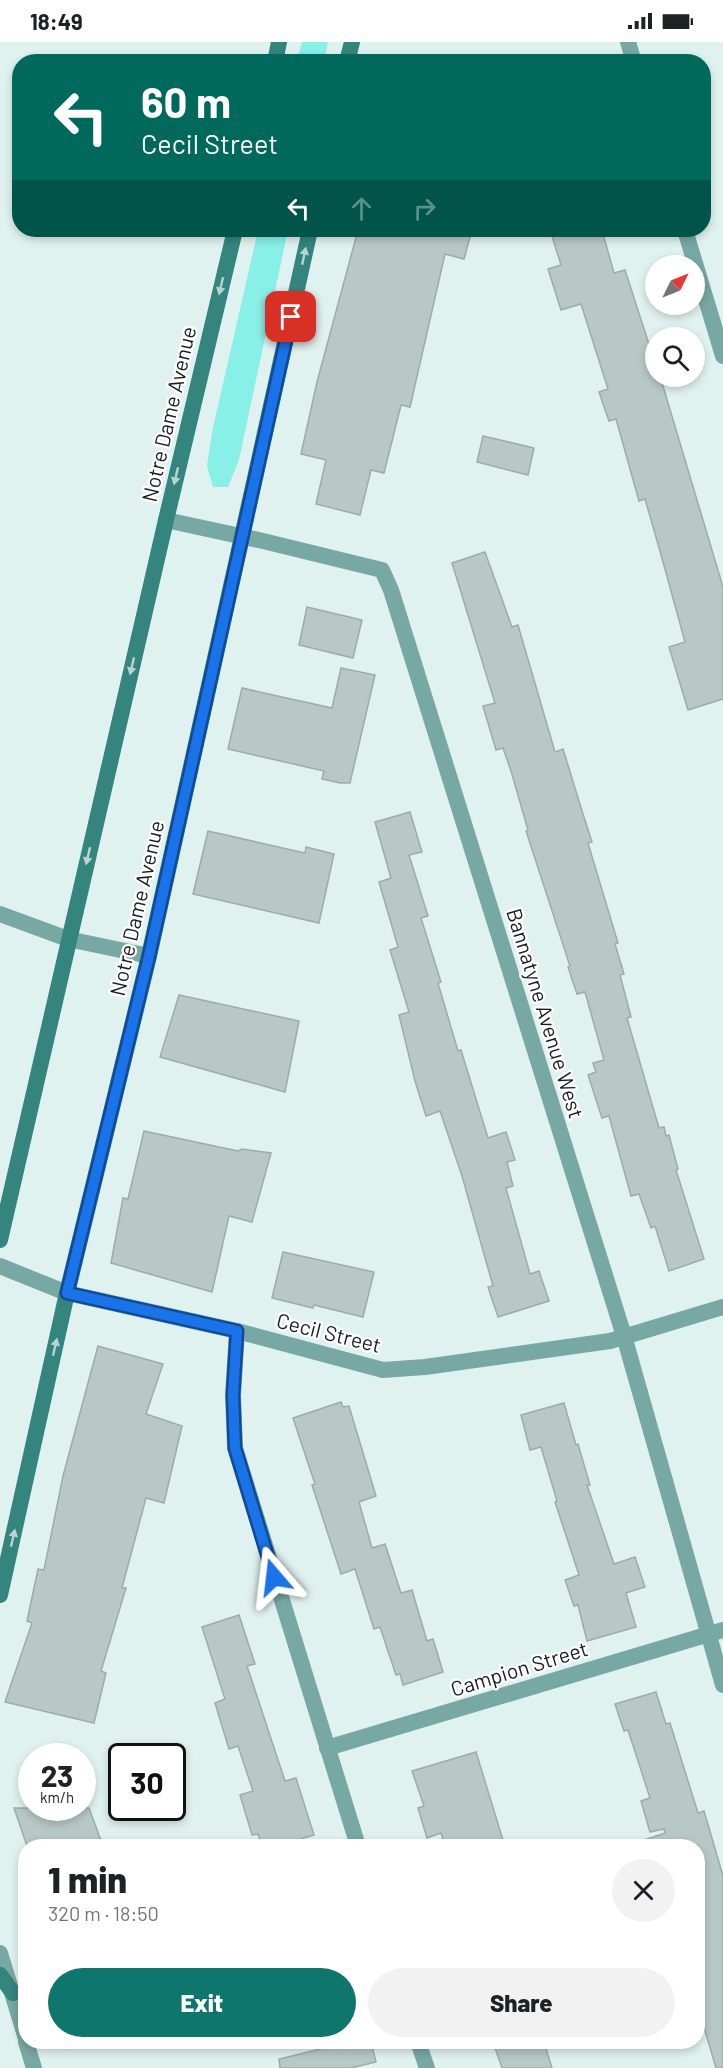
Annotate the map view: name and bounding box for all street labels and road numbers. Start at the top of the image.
street label: Notre Dame Avenue [136,324,200,504]
street label: Notre Dame Avenue [104,818,168,998]
street label: Bannatyne Avenue West [502,905,590,1121]
street label: Cecil Street [274,1307,384,1357]
street label: Campion Street [447,1635,591,1701]

